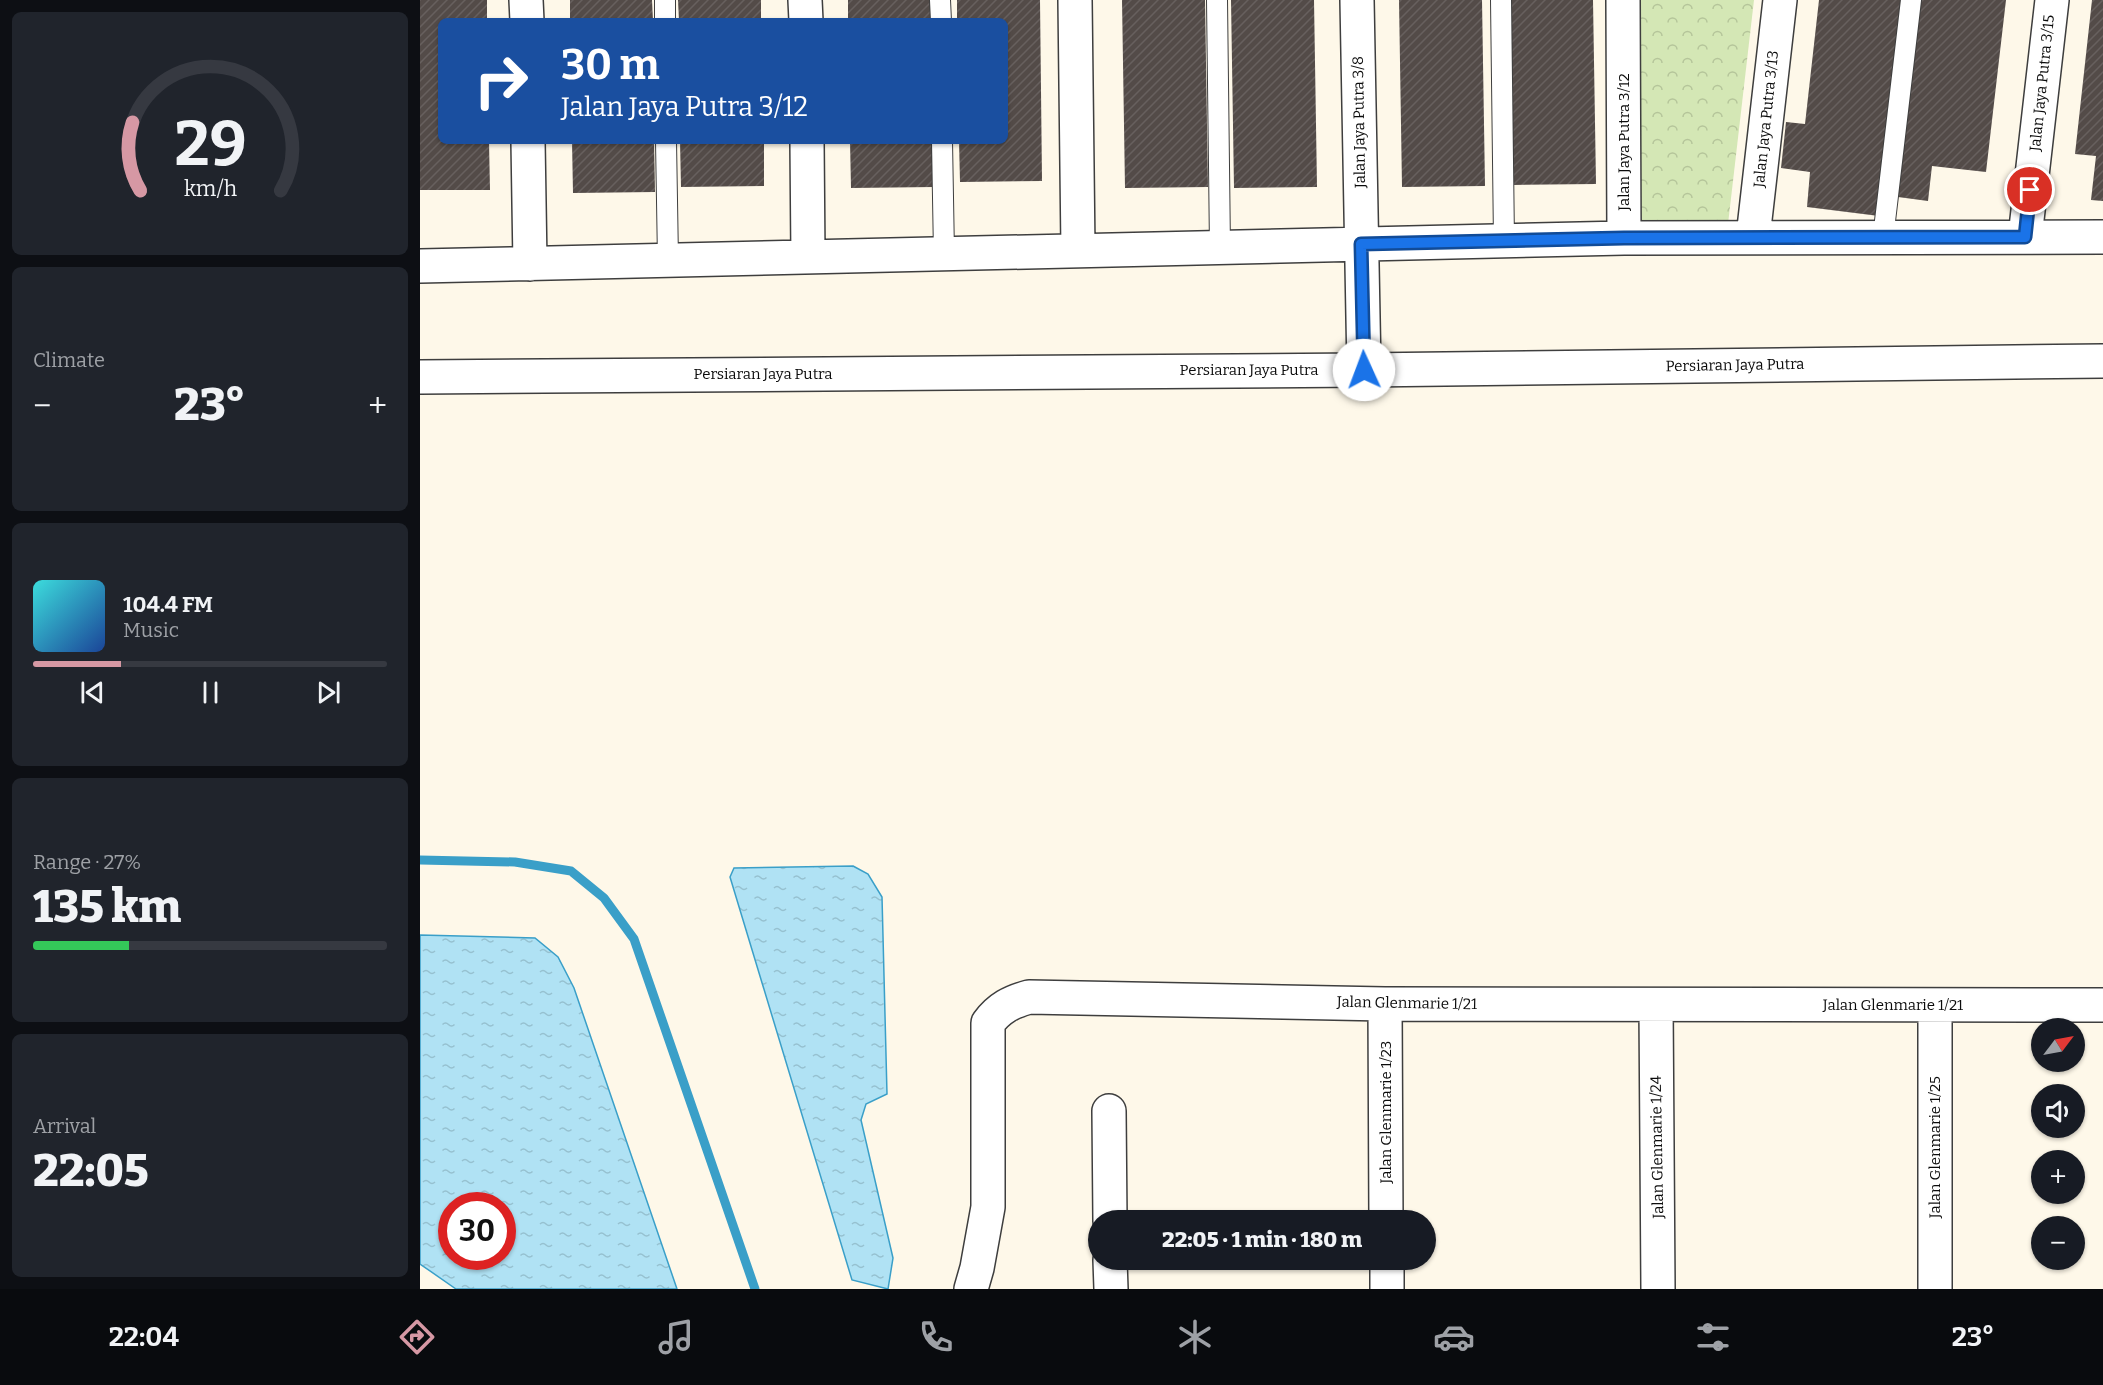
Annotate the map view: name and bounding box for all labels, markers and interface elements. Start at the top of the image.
street label: Jalan Jaya Putra 3/15 [2026,14,2058,153]
text: 30 m [561,40,660,90]
icon: right [462,42,540,120]
street label: Jalan Jaya Putra 3/13 [1750,50,1782,189]
street label: Jalan Jaya Putra 3/8 [1349,56,1369,189]
street label: Jalan Jaya Putra 3/12 [1615,73,1633,212]
text: Jalan Jaya Putra 3/12 [561,91,808,123]
text: 29 [174,107,246,182]
pin [2004,164,2055,215]
icon: arrive [2013,173,2046,206]
text: km/h [183,176,237,202]
position arrow [1332,338,1396,402]
text: Climate [33,348,105,372]
street label: Persiaran Jaya Putra [1665,355,1805,375]
street label: Persiaran Jaya Putra [1180,361,1318,379]
street label: Persiaran Jaya Putra [694,365,832,383]
text: 23° [174,378,245,432]
text: − [33,386,51,426]
text: + [368,386,387,426]
text: 104.4 FM [123,591,213,618]
text: Music [123,618,179,642]
icon: previous [76,676,109,709]
icon: pause [194,676,227,709]
icon: next [312,676,345,709]
text: Range · 27% [33,850,141,874]
text: 135 km [33,880,181,934]
street label: Jalan Glenmarie 1/21 [1336,993,1477,1013]
street label: Jalan Glenmarie 1/21 [1822,996,1963,1014]
north arrow [2031,1018,2085,1072]
map controls [2031,1018,2085,1270]
street label: Jalan Glenmarie 1/23 [1377,1041,1395,1184]
street label: Jalan Glenmarie 1/24 [1647,1075,1667,1220]
street label: Jalan Glenmarie 1/25 [1926,1076,1944,1219]
button: sound [2031,1084,2085,1138]
text: Arrival [33,1114,96,1138]
text: 22:05 [33,1144,149,1198]
button: + [2031,1150,2085,1204]
speed limit sign: 30 [438,1192,516,1270]
button: − [2031,1216,2085,1270]
text: 22:05 · 1 min · 180 m [1162,1226,1362,1253]
icon: directions [396,1316,438,1358]
icon: music [655,1316,697,1358]
icon: phone [915,1316,957,1358]
icon: climate [1174,1316,1216,1358]
icon: car [1433,1316,1475,1358]
icon: filters [1692,1316,1734,1358]
text: 22:04 [109,1321,179,1353]
text: 23° [1952,1321,1994,1353]

